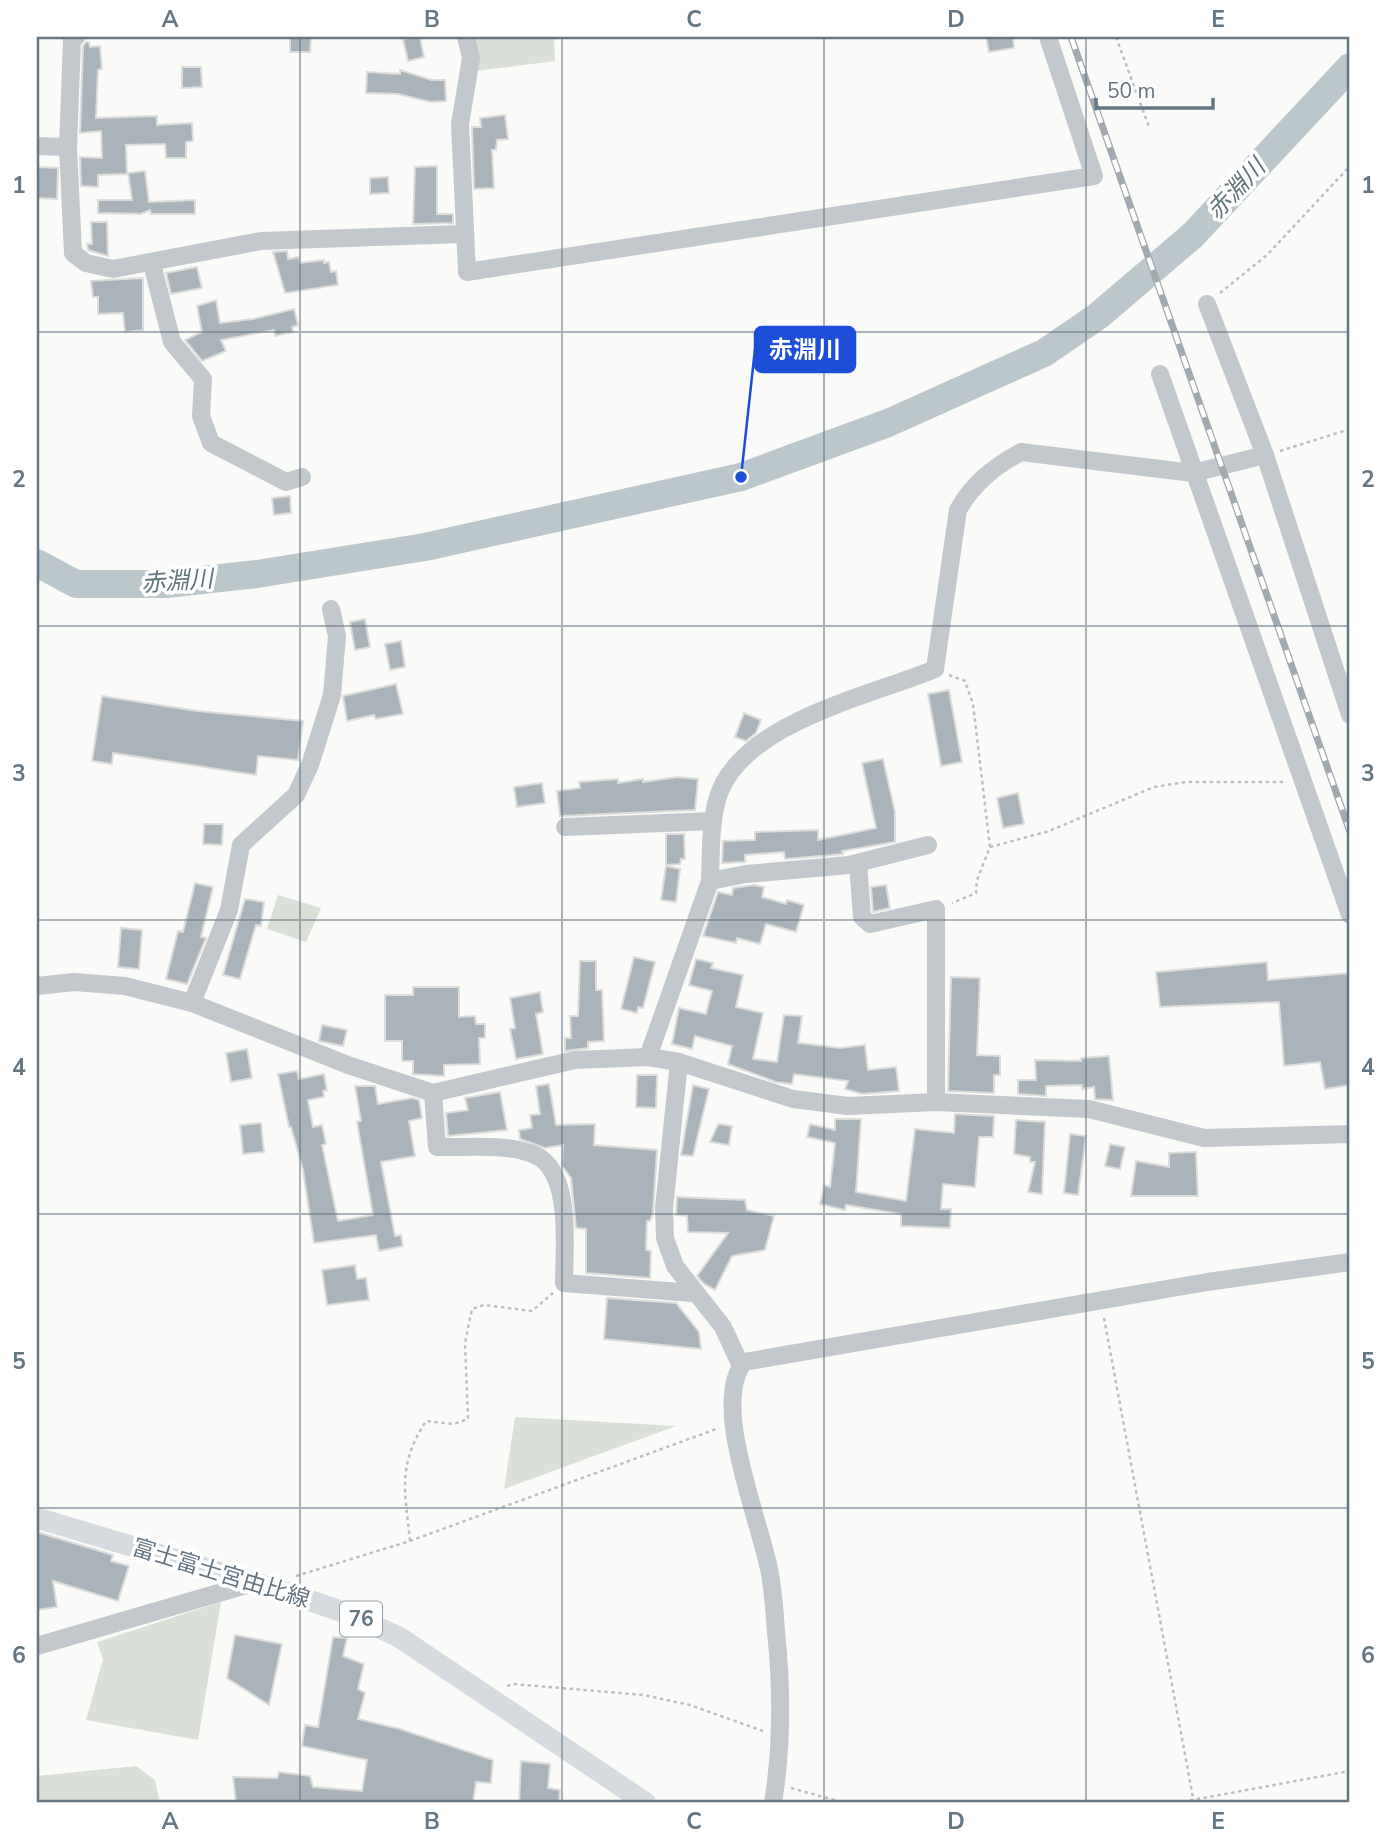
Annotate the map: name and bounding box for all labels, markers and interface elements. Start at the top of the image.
text: A [161,4,179,35]
text: B [424,4,440,35]
text: C [686,4,702,35]
text: D [947,4,965,35]
text: E [1211,4,1225,35]
scale bar [1096,66,1214,110]
text: 50 m [1107,77,1156,105]
water label: 赤淵川 [1200,150,1274,226]
text: 1 [12,170,26,201]
text: 1 [1361,170,1375,201]
callout: 赤淵川 [755,327,855,372]
text: 赤淵川 [769,334,841,366]
text: 2 [12,464,26,495]
text: 2 [1361,464,1375,495]
water label: 赤淵川 [140,562,217,599]
text: 3 [12,758,26,789]
text: 3 [1361,758,1375,789]
text: 4 [12,1052,26,1083]
text: 4 [1361,1052,1375,1083]
text: 5 [12,1346,26,1377]
text: 5 [1361,1346,1375,1377]
street label: 富士富士宮由比線 [128,1532,313,1615]
road number: 76 [340,1602,382,1636]
text: 6 [12,1640,26,1671]
text: 6 [1361,1640,1375,1671]
text: A [161,1806,179,1837]
text: B [424,1806,440,1837]
text: C [686,1806,702,1837]
text: D [947,1806,965,1837]
text: E [1211,1806,1225,1837]

